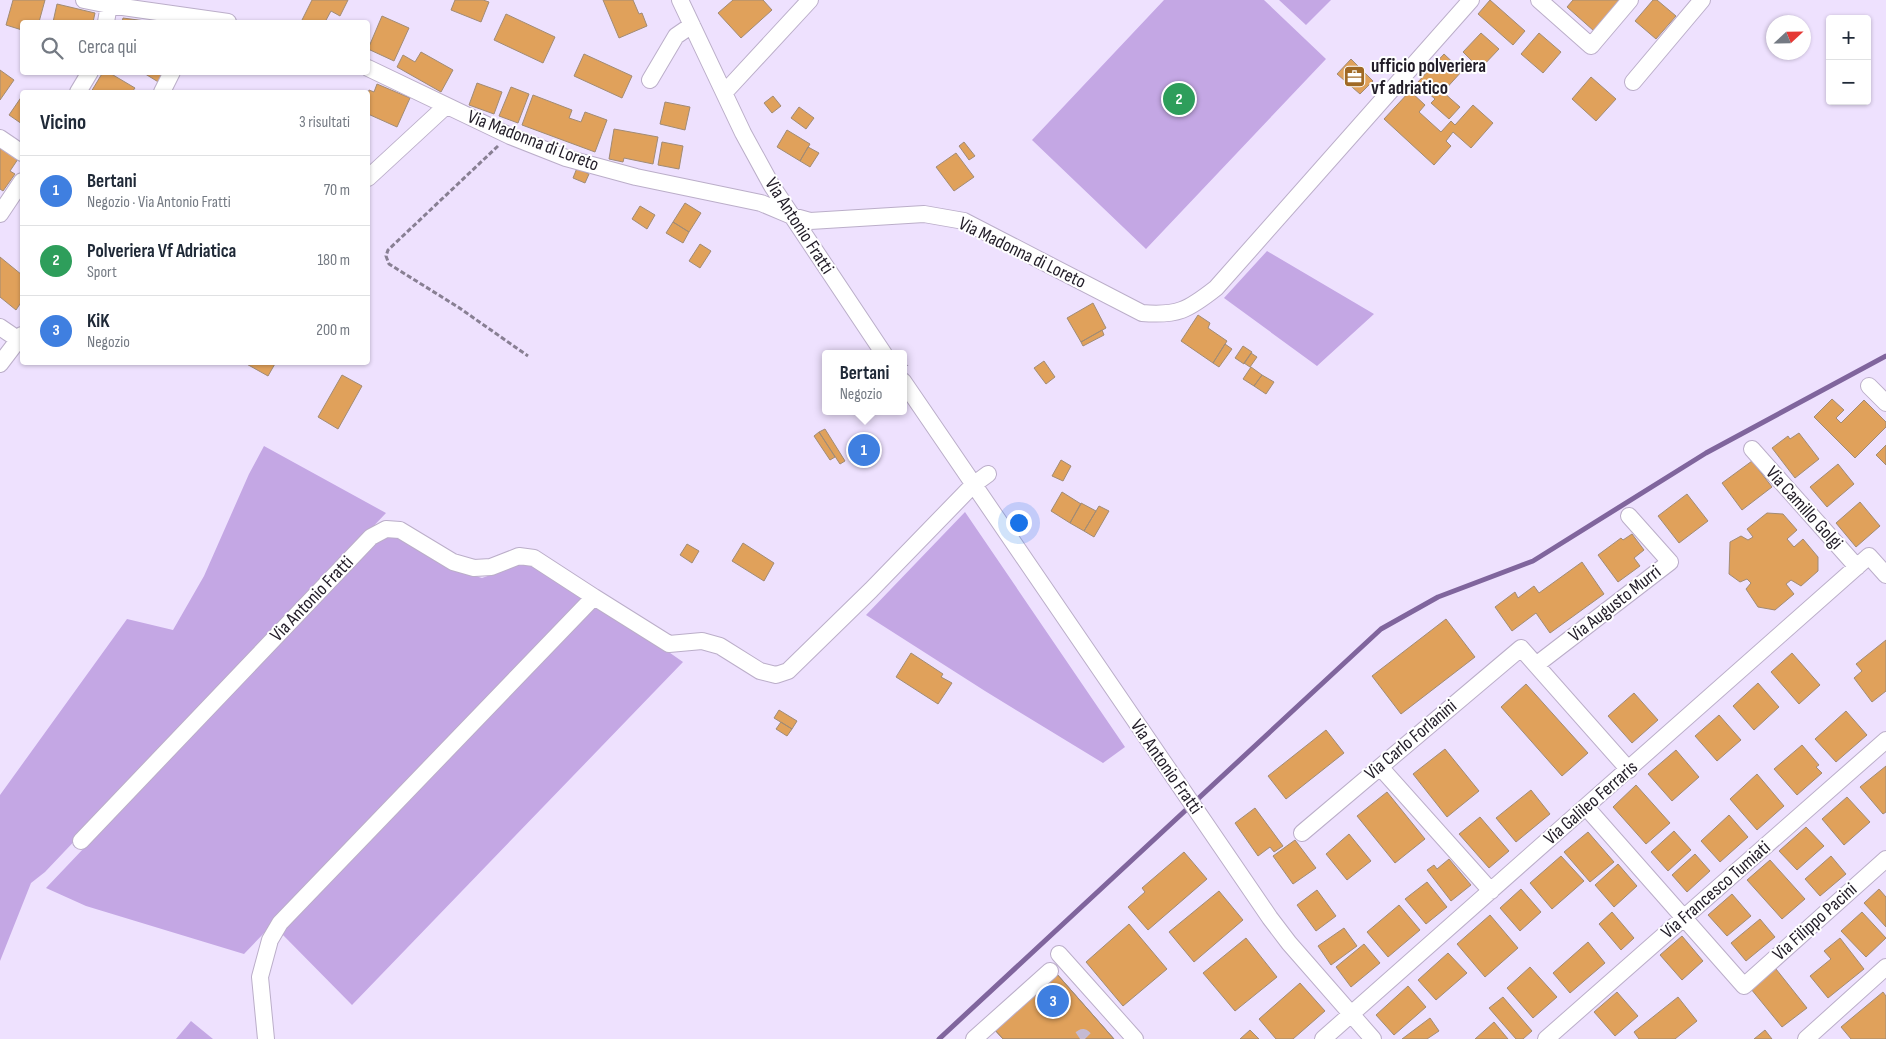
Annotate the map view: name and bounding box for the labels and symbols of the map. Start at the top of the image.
north arrow [1766,15,1811,60]
place label: ufficio polveriera vf adriatico [1371,55,1486,100]
office icon: ufficio polveriera vf adriatico [1343,65,1367,89]
pin: 2 [1163,80,1195,118]
street label: Via Madonna di Loreto [464,105,602,177]
street label: Via Antonio Fratti [759,174,839,278]
street label: Via Madonna di Loreto [955,212,1089,294]
pin: 1 [848,431,880,469]
street label: Via Camillo Golgi [1761,462,1847,554]
your location [1006,510,1032,536]
street label: Via Antonio Fratti [266,551,358,647]
street label: Via Augusto Murri [1564,561,1666,647]
street label: Via Carlo Forlanini [1360,695,1462,785]
street label: Via Antonio Fratti [1125,715,1207,819]
street label: Via Galileo Ferraris [1539,756,1643,850]
street label: Via Francesco Tumiati [1657,836,1775,944]
street label: Via Filippo Pacini [1768,878,1862,966]
pin: 3 [1037,982,1069,1020]

